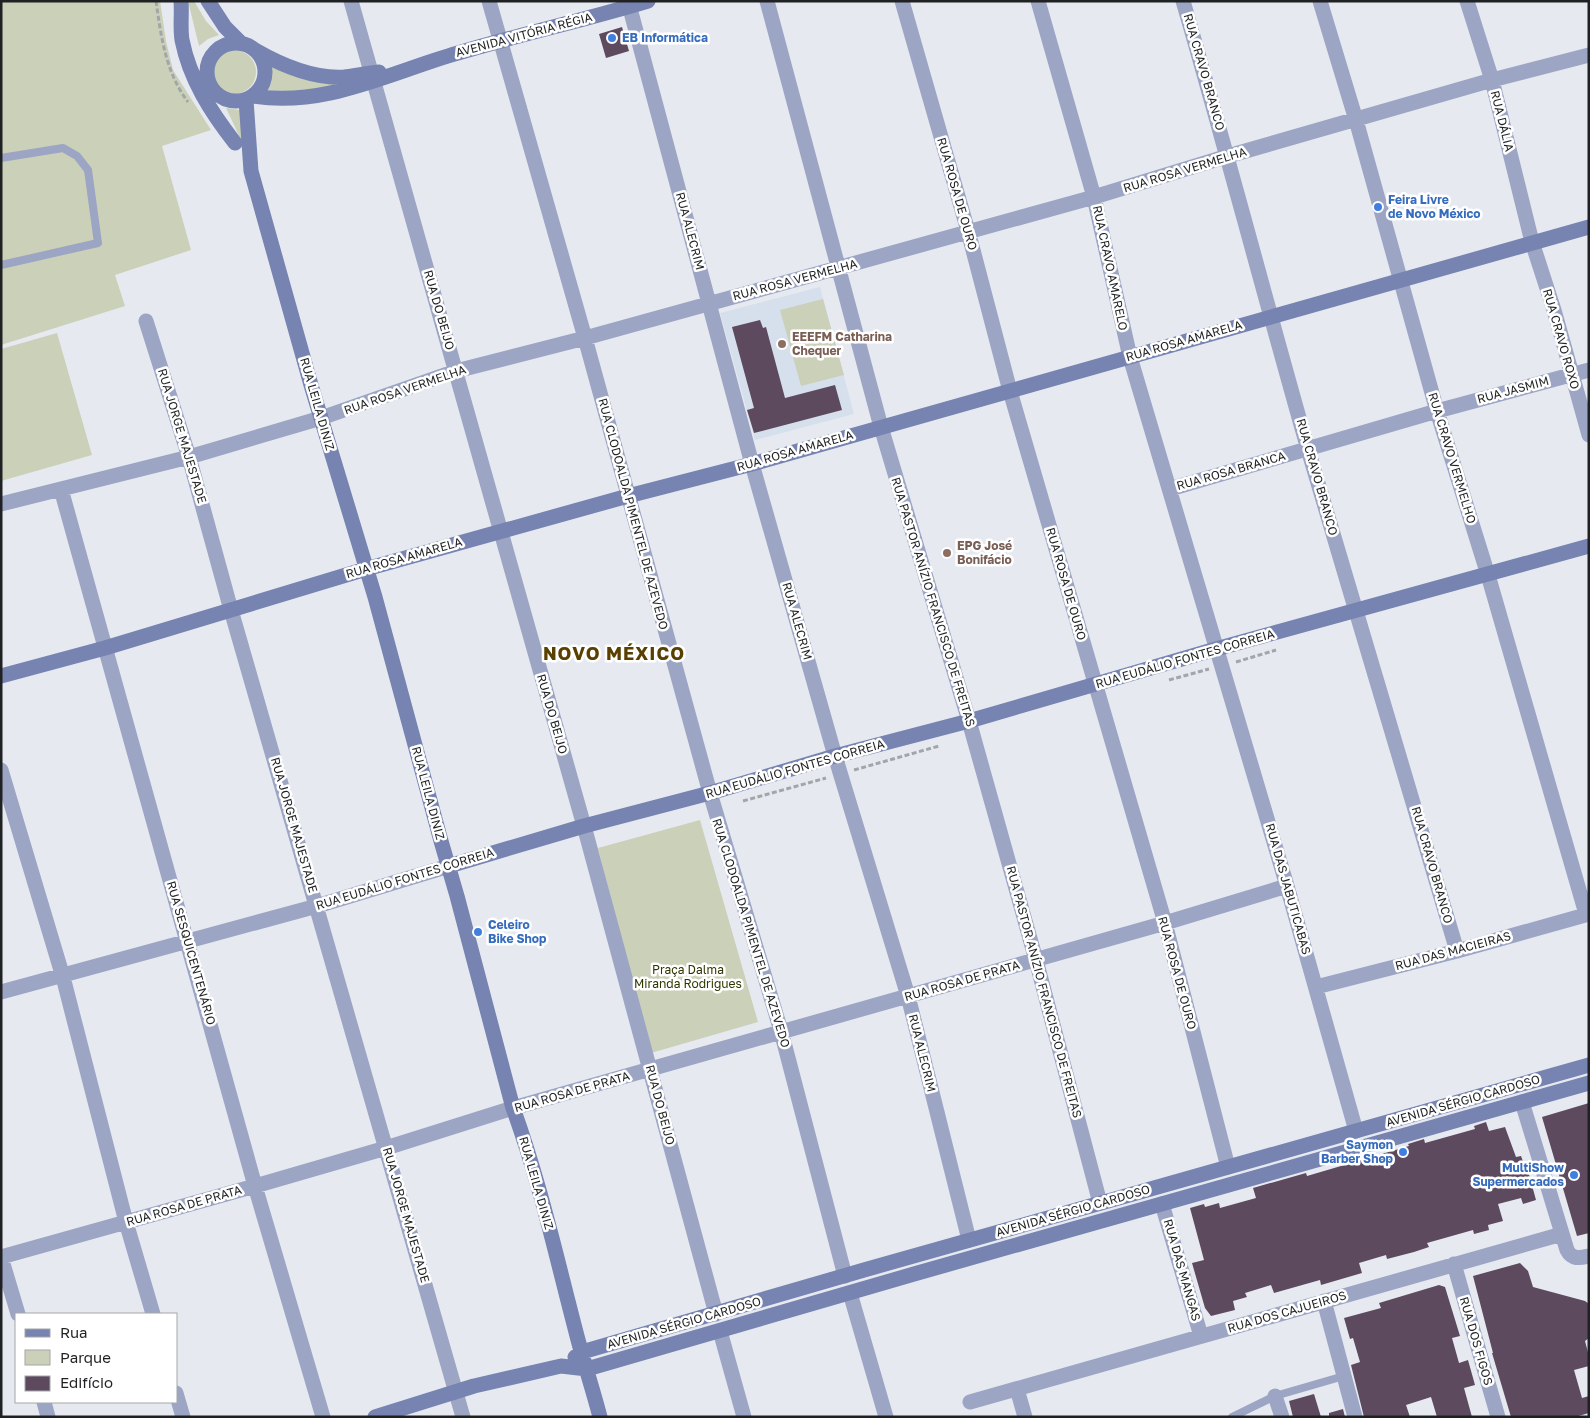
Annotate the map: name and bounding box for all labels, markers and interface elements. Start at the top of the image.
street label: AVENIDA VITÓRIA RÉGIA [454,9,594,60]
street label: RUA CRAVO BRANCO [1181,12,1228,132]
place label: EB Informática [622,30,708,45]
marker: EB Informática [606,32,618,44]
street label: RUA DÁLIA [1488,89,1517,153]
street label: RUA ROSA DE OURO [934,136,981,252]
street label: RUA ROSA VERMELHA [1121,144,1248,195]
street label: RUA ALECRIM [673,190,708,271]
place label: Feira Livre de Novo México [1388,192,1481,221]
marker: Feira Livre de Novo México [1372,201,1384,213]
street label: RUA CRAVO AMARELO [1090,204,1131,332]
street label: RUA ROSA VERMELHA [731,256,859,303]
street label: RUA DO BEIJO [421,268,458,352]
street label: RUA CRAVO ROXO [1540,287,1583,391]
street label: RUA ROSA AMARELA [1124,317,1244,364]
place label: EEEFM Catharina Chequer [792,329,892,358]
marker: EEEFM Catharina Chequer [776,338,788,350]
street label: RUA LEILA DINIZ [297,356,338,452]
street label: RUA ROSA VERMELHA [342,362,468,418]
street label: RUA JORGE MAJESTADE [155,367,210,505]
street label: RUA JASMIM [1475,373,1550,406]
street label: RUA CRAVO VERMELHO [1425,390,1480,525]
street label: RUA CLODOALDA PIMENTEL DE AZEVEDO [595,396,672,631]
street label: RUA CRAVO BRANCO [1294,417,1341,537]
street label: RUA ROSA AMARELA [735,427,855,474]
street label: RUA ROSA BRANCA [1175,448,1287,493]
street label: RUA PASTOR ANÍZIO FRANCISCO DE FREITAS [888,475,979,729]
street label: RUA ROSA DE OURO [1043,526,1090,642]
street label: RUA ROSA AMARELA [344,534,464,581]
place label: EPG José Bonifácio [957,538,1012,567]
marker: EPG José Bonifácio [941,547,953,559]
street label: RUA ALECRIM [779,580,816,661]
street label: RUA EUDÁLIO FONTES CORREIA [1094,626,1276,691]
district label: NOVO MÉXICO [543,642,685,664]
street label: RUA DO BEIJO [534,672,571,756]
street label: RUA EUDÁLIO FONTES CORREIA [704,736,886,801]
street label: RUA LEILA DINIZ [409,745,448,841]
street label: RUA JORGE MAJESTADE [268,755,321,894]
street label: RUA CRAVO BRANCO [1409,805,1456,925]
street label: RUA CLODOALDA PIMENTEL DE AZEVEDO [709,816,794,1049]
street label: RUA DAS JABUTICABAS [1263,821,1315,957]
street label: RUA EUDÁLIO FONTES CORREIA [314,844,496,913]
street label: RUA PASTOR ANÍZIO FRANCISCO DE FREITAS [1004,864,1085,1120]
street label: RUA SESQUICENTENÁRIO [164,879,219,1027]
street label: RUA ROSA DE OURO [1155,915,1200,1031]
place label: Celeiro Bike Shop [488,917,547,946]
marker: Celeiro Bike Shop [472,926,484,938]
street label: RUA DAS MACIEIRAS [1393,928,1513,973]
street label: RUA ROSA DE PRATA [902,957,1021,1004]
park label: Praça Dalma Miranda Rodrigues [634,962,742,991]
street label: RUA ALECRIM [906,1012,939,1094]
street label: RUA DO BEIJO [643,1063,678,1147]
street label: RUA ROSA DE PRATA [512,1068,631,1115]
street label: AVENIDA SÉRGIO CARDOSO [1384,1071,1542,1130]
street label: RUA LEILA DINIZ [516,1135,557,1231]
place label: Saymon Barber Shop [1321,1137,1394,1166]
street label: RUA JORGE MAJESTADE [380,1145,433,1284]
marker: Saymon Barber Shop [1397,1146,1409,1158]
place label: MultiShow Supermercados [1472,1160,1564,1189]
marker: MultiShow Supermercados [1568,1169,1580,1181]
street label: AVENIDA SÉRGIO CARDOSO [994,1181,1152,1240]
street label: RUA ROSA DE PRATA [124,1182,243,1229]
street label: RUA DAS MANGAS [1161,1217,1204,1323]
street label: RUA DOS CAJUEIROS [1226,1287,1348,1336]
street label: AVENIDA SÉRGIO CARDOSO [605,1293,763,1352]
street label: RUA DOS FIGOS [1457,1295,1496,1387]
legend [15,1313,178,1403]
text: Rua [60,1323,87,1341]
text: Parque [60,1348,111,1366]
text: Edifício [60,1373,113,1391]

